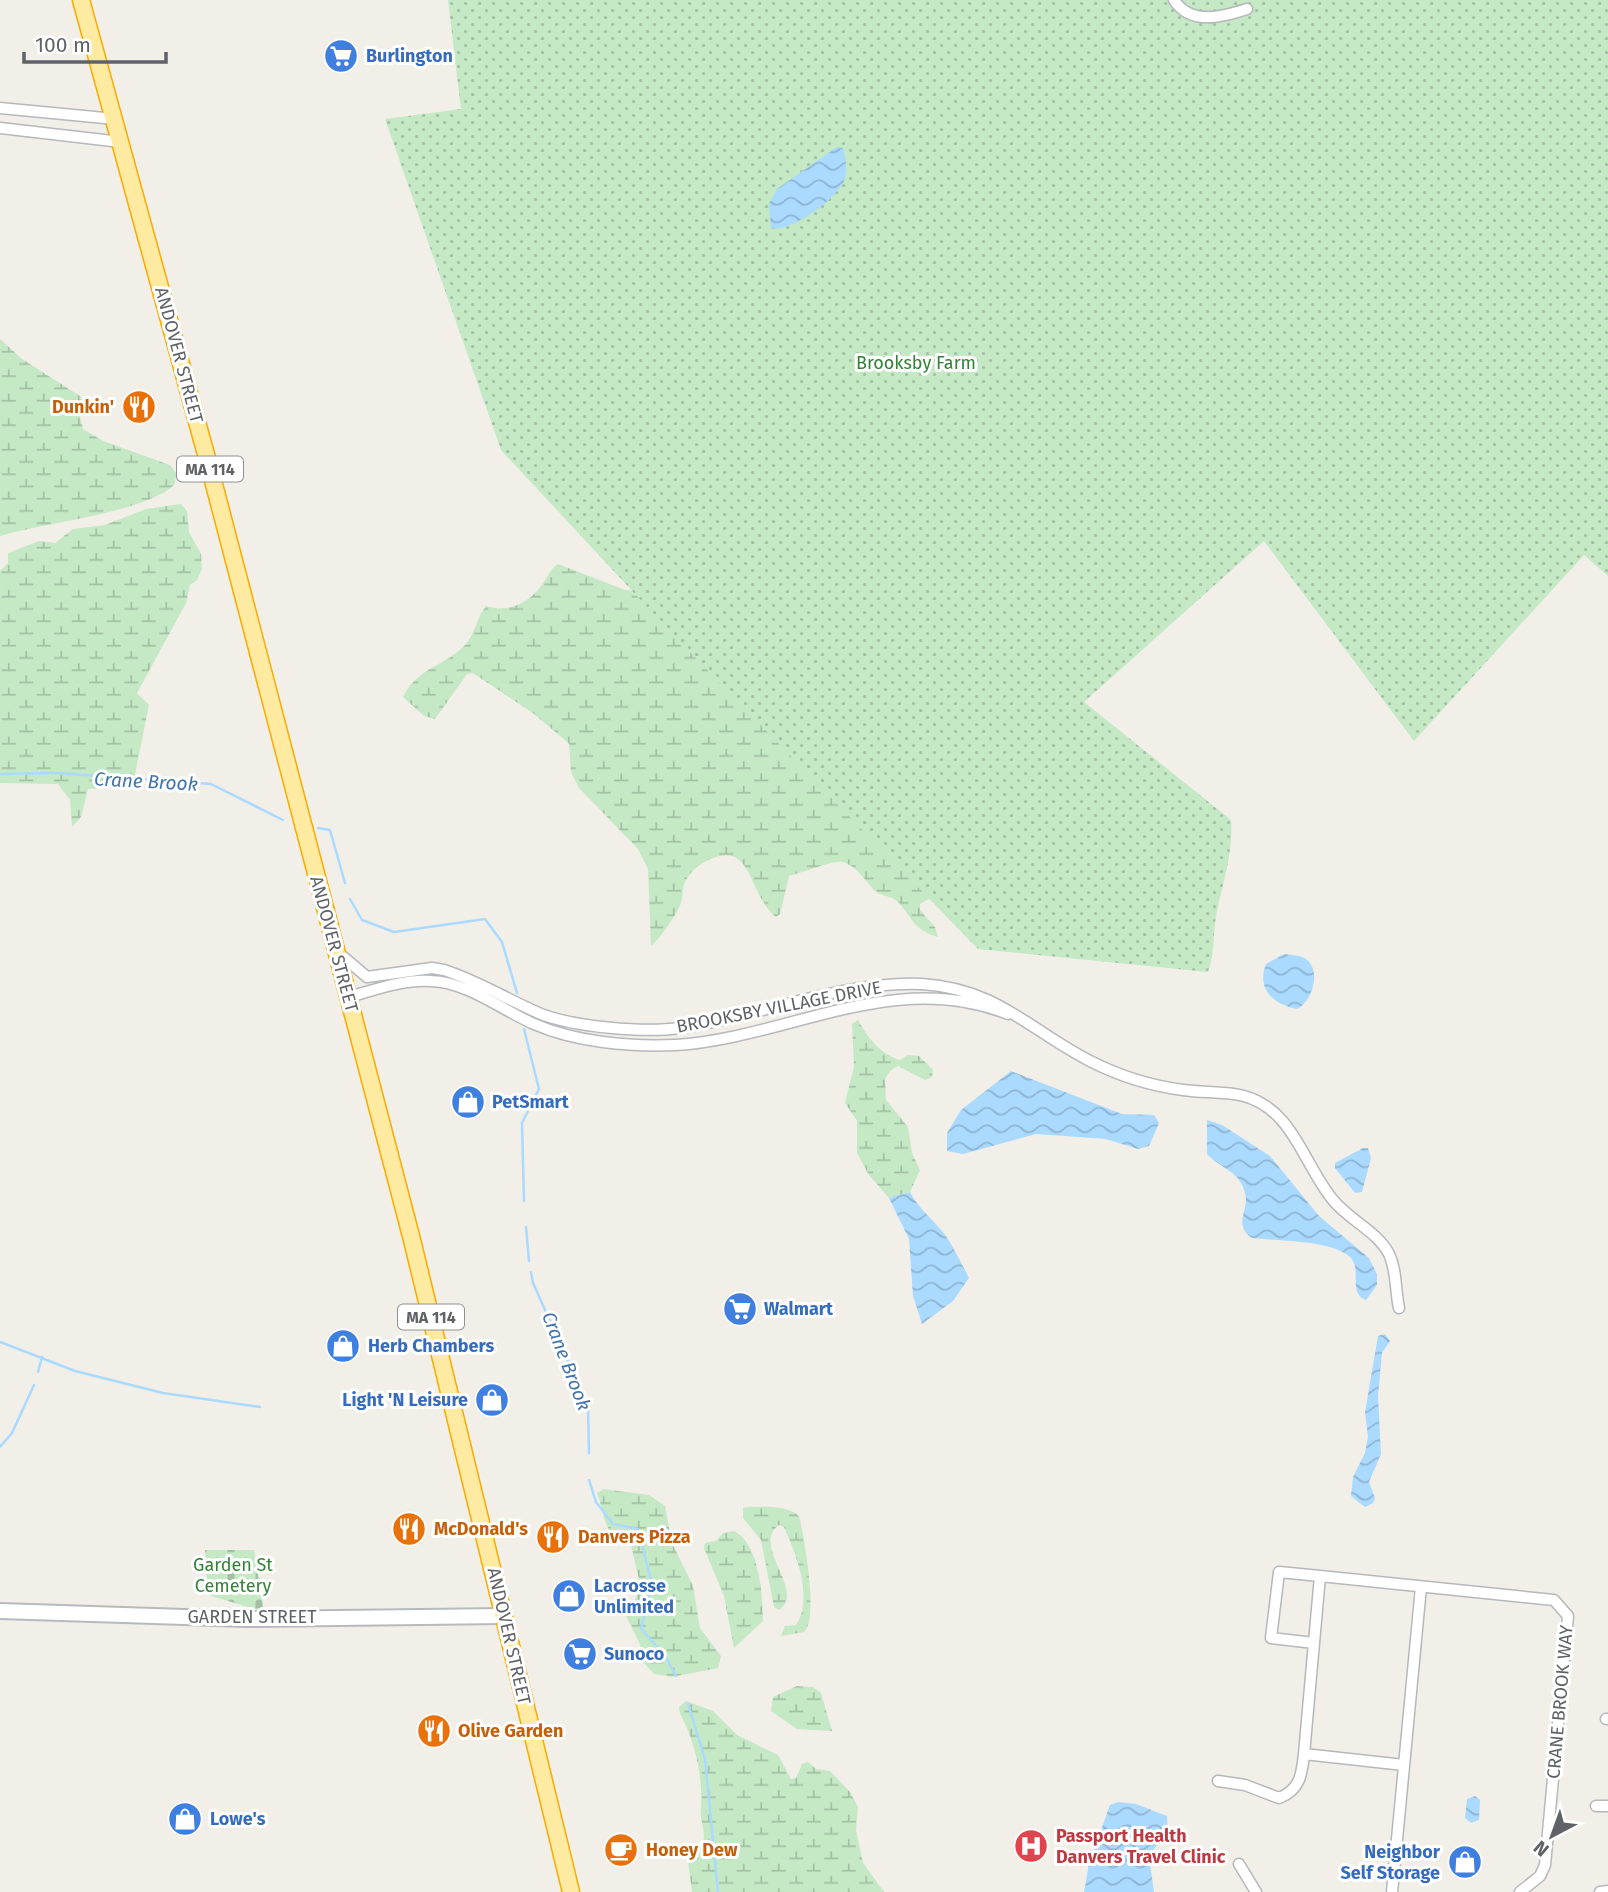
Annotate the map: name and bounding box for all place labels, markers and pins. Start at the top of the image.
supermarket icon: Burlington [322,37,360,75]
place label: Burlington [366,45,453,67]
restaurant icon: Dunkin' [120,388,158,426]
place label: Dunkin' [52,396,114,418]
shop icon: PetSmart [449,1083,487,1121]
place label: PetSmart [492,1091,570,1113]
supermarket icon: Walmart [721,1290,759,1328]
place label: Walmart [764,1298,834,1320]
shop icon: Herb Chambers [324,1327,362,1365]
place label: Herb Chambers [368,1335,494,1357]
shop icon: Light 'N Leisure [473,1381,511,1419]
place label: Light 'N Leisure [342,1389,468,1411]
restaurant icon: McDonald's [390,1510,428,1548]
place label: McDonald's [434,1518,528,1540]
restaurant icon: Danvers Pizza [534,1518,572,1556]
place label: Danvers Pizza [578,1526,691,1548]
place label: Lacrosse Unlimited [594,1575,674,1618]
shop icon: Lacrosse Unlimited [550,1577,588,1615]
supermarket icon: Sunoco [561,1635,599,1673]
place label: Sunoco [604,1643,664,1665]
restaurant icon: Olive Garden [415,1712,453,1750]
place label: Olive Garden [458,1720,563,1742]
shop icon: Lowe's [166,1800,204,1838]
place label: Lowe's [210,1808,266,1830]
place label: Passport Health Danvers Travel Clinic [1056,1825,1226,1868]
hospital icon: Passport Health Danvers Travel Clinic [1012,1827,1050,1865]
cafe icon: Honey Dew [602,1831,640,1869]
place label: Honey Dew [646,1839,738,1861]
place label: Neighbor Self Storage [1341,1841,1441,1884]
shop icon: Neighbor Self Storage [1446,1843,1484,1881]

